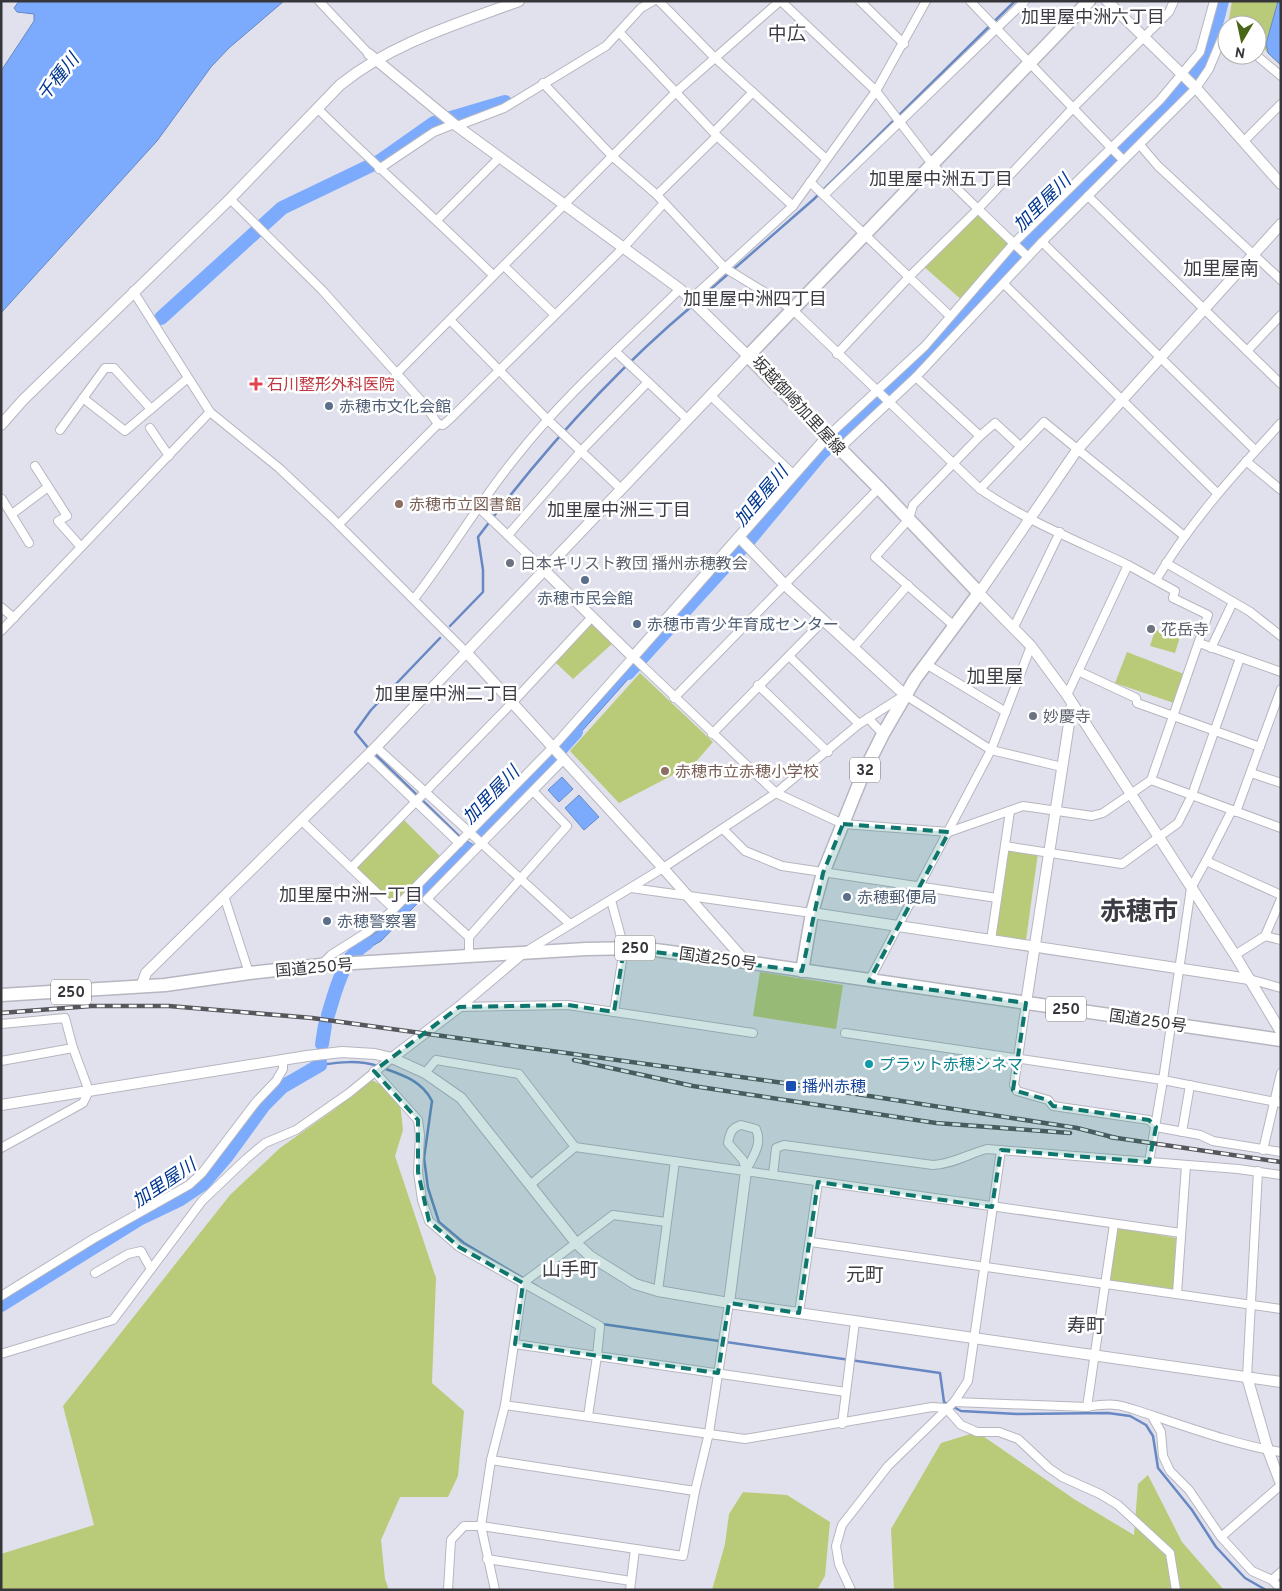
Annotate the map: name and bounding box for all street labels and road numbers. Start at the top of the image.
street label: 坂越御崎加里屋線 [747,353,849,460]
road number: 32 [850,758,880,782]
road number: 250 [615,936,655,960]
street label: 国道250号 [678,945,758,975]
street label: 国道250号 [274,956,354,982]
road number: 250 [51,980,91,1004]
road number: 250 [1046,996,1086,1022]
street label: 国道250号 [1108,1007,1188,1037]

